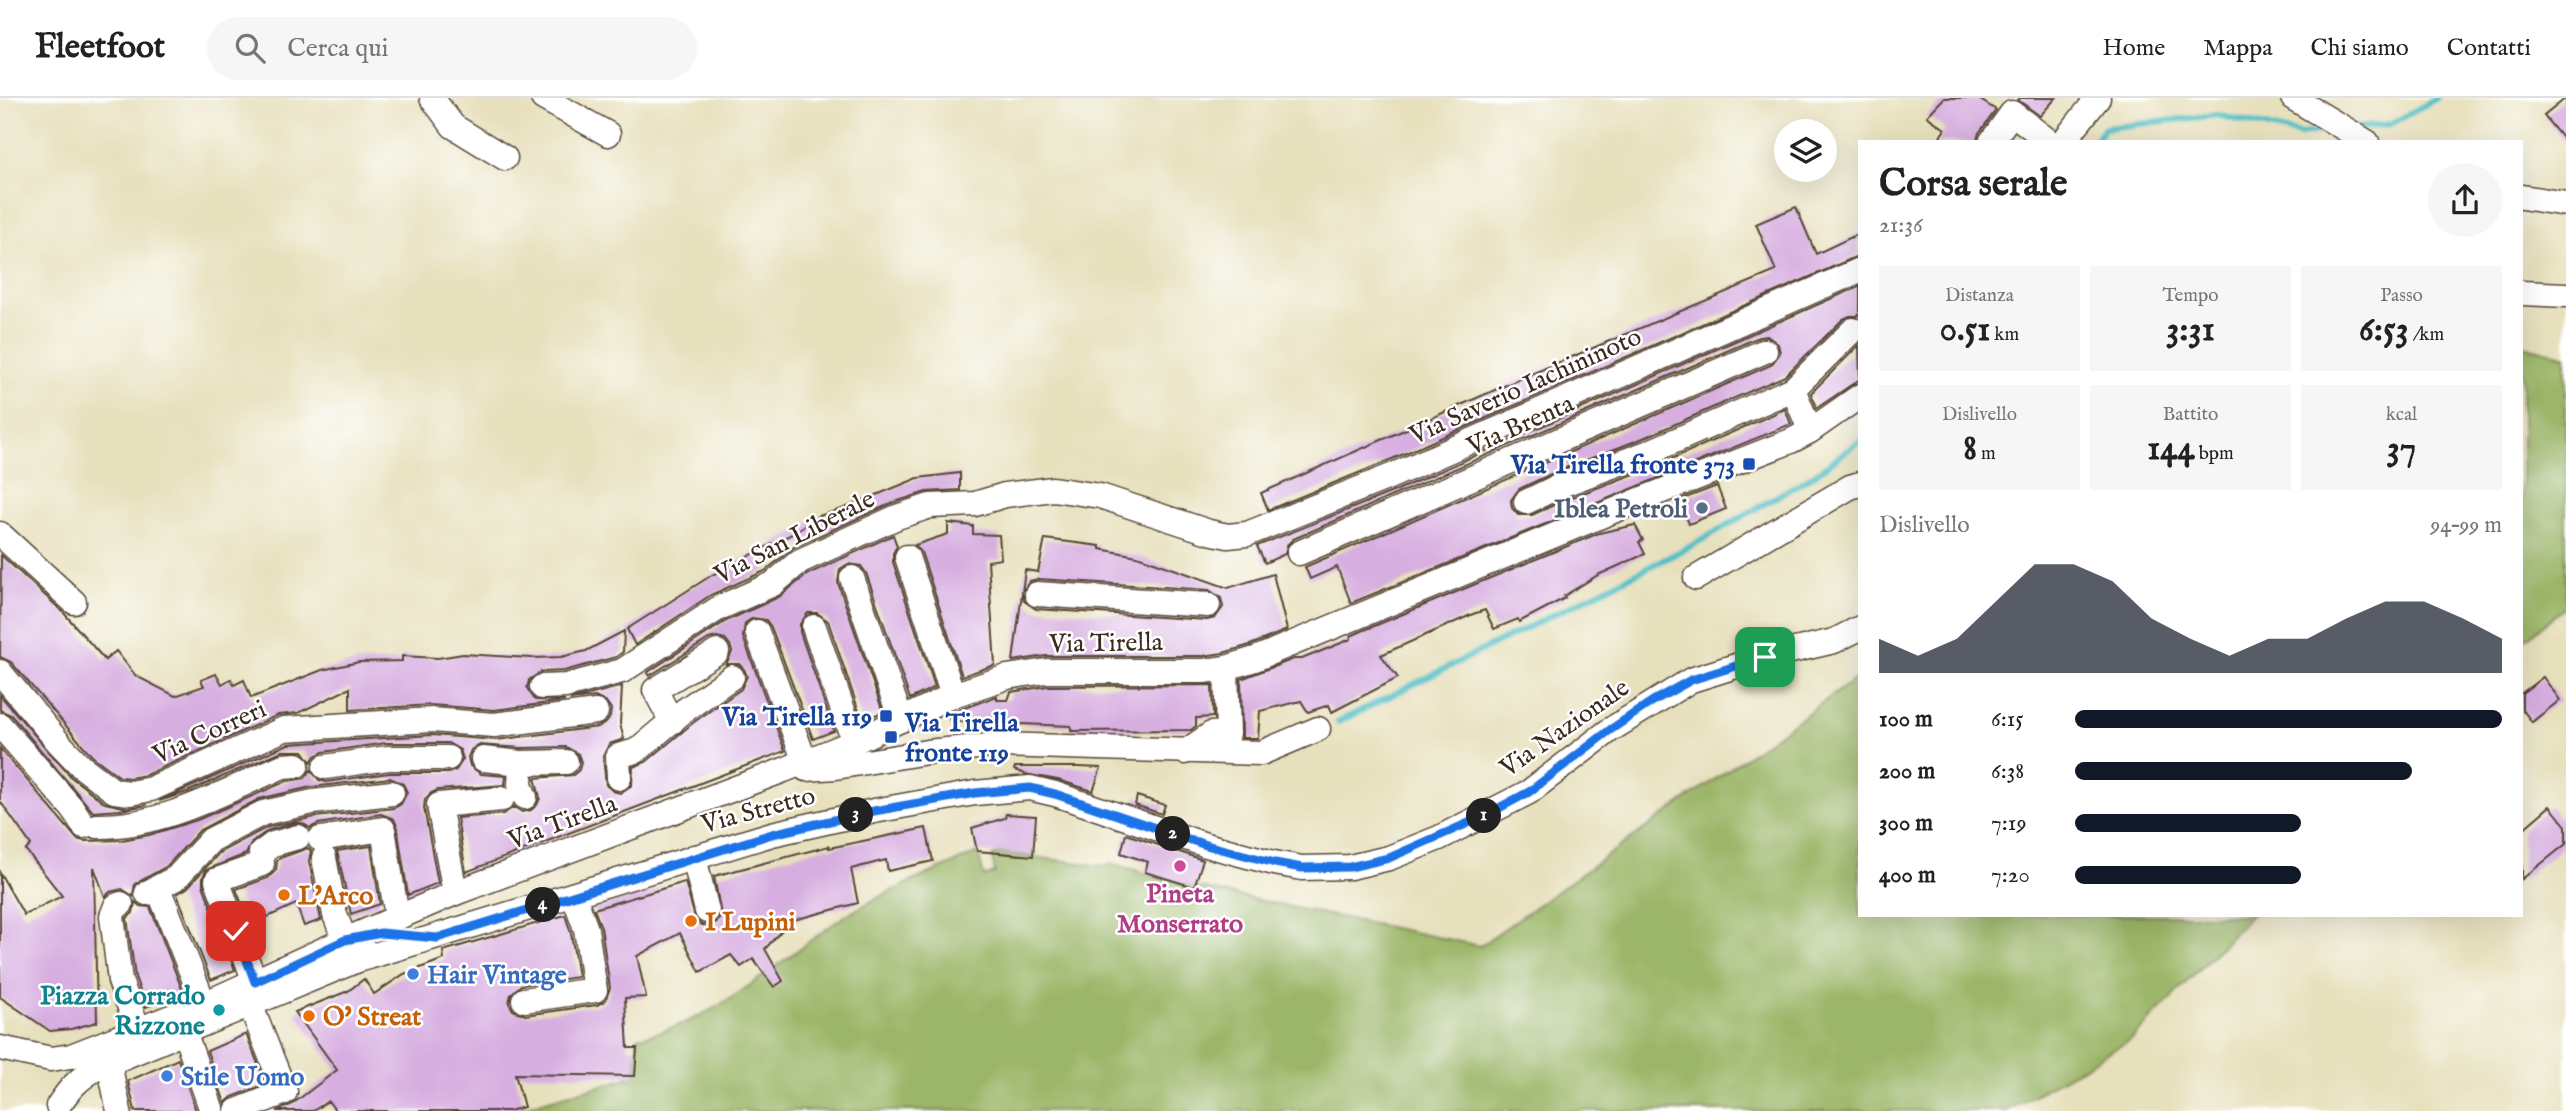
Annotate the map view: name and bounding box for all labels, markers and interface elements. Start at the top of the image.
search box [207,17,697,80]
text: Fleetfoot [35,27,165,69]
icon: search [231,29,269,67]
text: Cerca qui [287,32,389,65]
text: Home [2103,33,2165,64]
text: Mappa [2203,33,2273,64]
text: Chi siamo [2311,33,2409,64]
text: Contatti [2447,33,2531,64]
map controls [1774,119,1837,182]
button: layers [1774,119,1837,182]
text: Corsa serale [1879,161,2067,209]
button: share [2428,163,2502,237]
text: 21:36 [1879,211,1923,240]
text: Distanza [1945,284,2014,308]
text: Tempo [2162,284,2219,308]
text: Passo [2380,284,2423,308]
text: 0.51 [1940,308,1990,353]
text: 3:31 [2166,308,2215,353]
text: 6:53 [2359,308,2409,353]
street label: Via Saverio Iachininoto [1404,320,1647,453]
text: km [1990,323,2019,347]
text: /km [2409,323,2444,347]
street label: Via Brenta [1461,387,1580,464]
text: Dislivello [1942,403,2017,427]
text: Battito [2163,403,2218,427]
text: kcal [2386,403,2417,427]
text: 8 [1963,427,1977,472]
text: 144 [2147,427,2195,472]
text: 37 [2387,427,2416,472]
text: m [1977,442,1996,466]
text: bpm [2195,442,2234,466]
place label: Via Tirella fronte 373 [1510,449,1735,482]
marker: Via Tirella fronte 373 [1741,456,1757,472]
street label: Via San Liberale [708,483,881,592]
place label: Iblea Petroli [1554,493,1688,526]
marker: Iblea Petroli [1694,500,1710,516]
text: Dislivello [1879,511,1970,540]
text: 94–99 m [2430,511,2502,540]
street label: Via Tirella [1048,626,1164,661]
pin [1735,627,1795,687]
icon: arrive [1746,638,1784,676]
street label: Via Nazionale [1493,671,1636,786]
street label: Via Correri [147,693,272,772]
place label: Via Tirella 119 [721,701,872,734]
text: 100 m [1879,705,1933,734]
text: 6:15 [1991,705,2024,734]
place label: Via Tirella fronte 119 [904,707,1019,770]
marker: Via Tirella 119 [878,708,894,724]
marker: Via Tirella fronte 119 [883,729,899,745]
text: 200 m [1879,757,1935,786]
text: 6:38 [1991,757,2024,786]
street label: Via Stretto [697,779,819,842]
street label: Via Tirella [502,787,622,858]
pin: 3 [838,798,874,832]
pin: 1 [1466,798,1502,834]
text: 3 [852,802,859,826]
text: 1 [1480,803,1487,827]
text: 300 m [1879,809,1933,838]
text: 7:19 [1991,809,2026,838]
pin: 2 [1156,816,1190,852]
text: 2 [1168,821,1177,845]
marker: Pineta Monserrato [1172,858,1188,874]
text: 400 m [1879,861,1936,890]
text: 7:20 [1991,861,2030,890]
place label: Pineta Monserrato [1117,878,1243,941]
place label: L'Arco [298,880,373,913]
marker: L'Arco [276,887,292,903]
pin: 4 [526,888,560,922]
text: 4 [538,892,547,916]
pin [206,901,266,961]
place label: I Lupini [705,906,796,939]
icon: check [217,912,255,950]
marker: I Lupini [683,913,699,929]
place label: Hair Vintage [427,959,567,992]
marker: Hair Vintage [405,966,421,982]
place label: Piazza Corrado Rizzone [40,980,205,1043]
place label: O' Streat [323,1001,421,1034]
marker: Piazza Corrado Rizzone [211,1002,227,1018]
marker: O' Streat [301,1008,317,1024]
place label: Stile Uomo [181,1061,304,1094]
marker: Stile Uomo [159,1068,175,1084]

